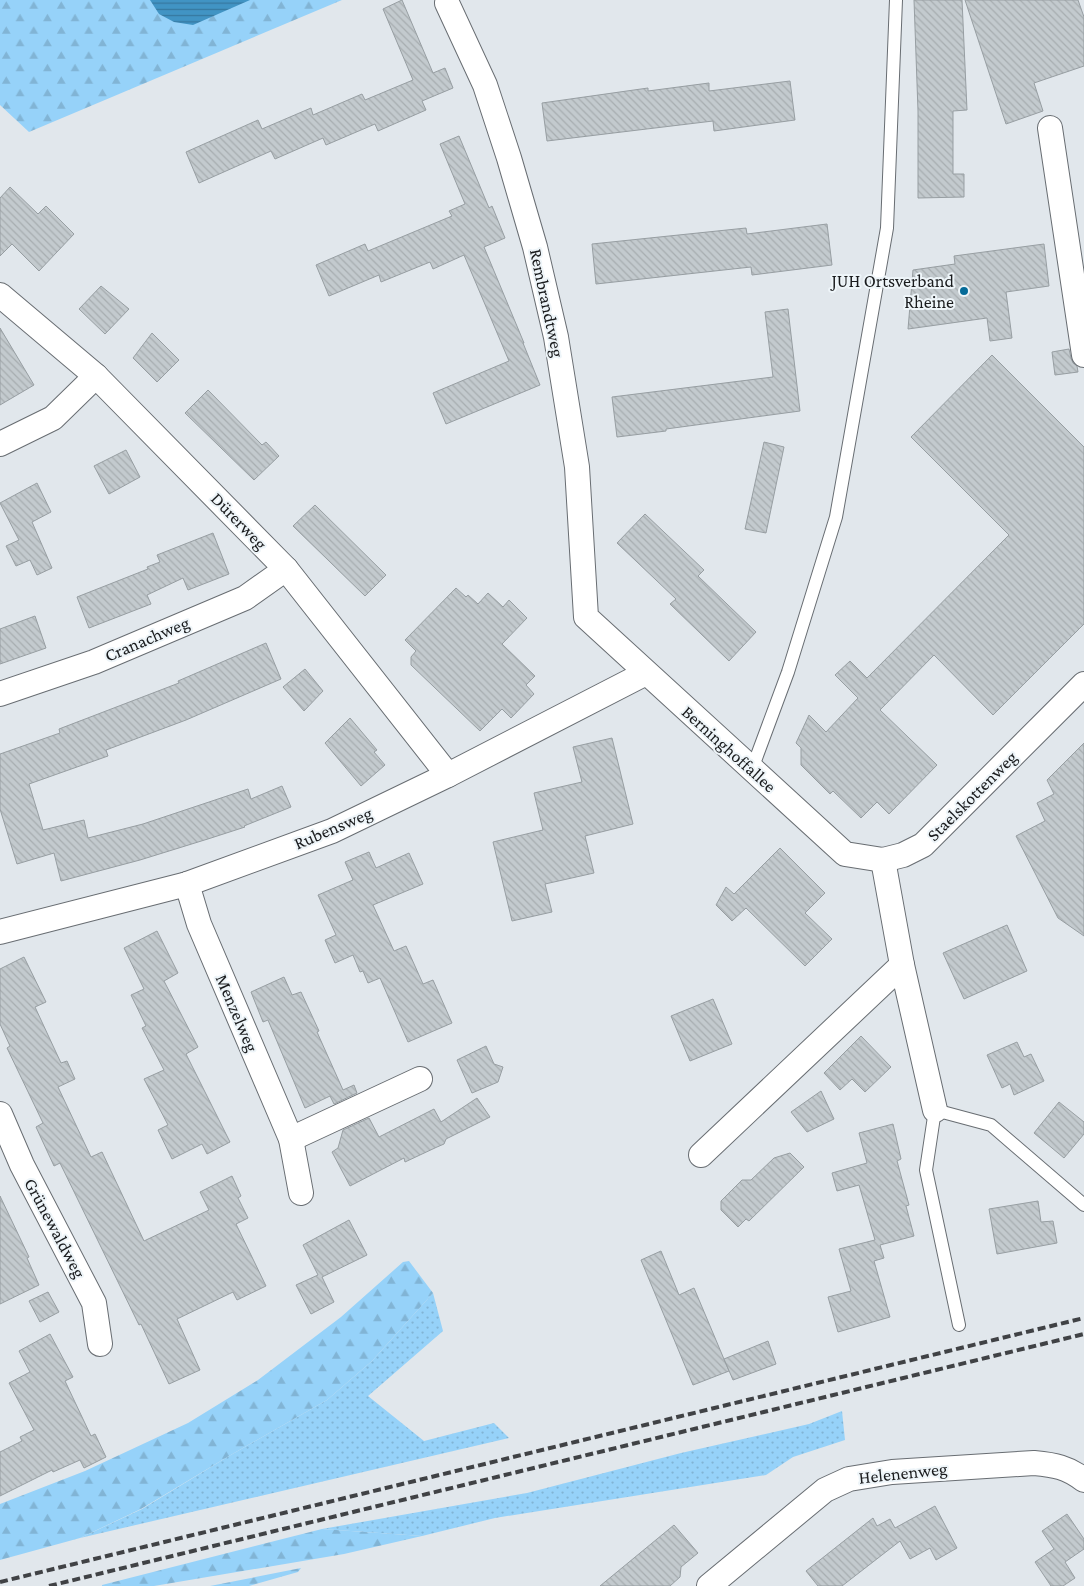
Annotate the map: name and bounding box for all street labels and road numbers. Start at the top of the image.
street label: Rembrandtweg [526,247,568,359]
street label: Dürerweg [207,488,271,554]
street label: Cranachweg [102,612,192,666]
street label: Berninghoffallee [678,701,780,797]
street label: Staelskottenweg [923,747,1021,845]
street label: Rubensweg [291,803,375,853]
street label: Menzelweg [212,971,262,1055]
street label: Grünewaldweg [20,1175,90,1282]
street label: Helenenweg [858,1458,949,1488]

